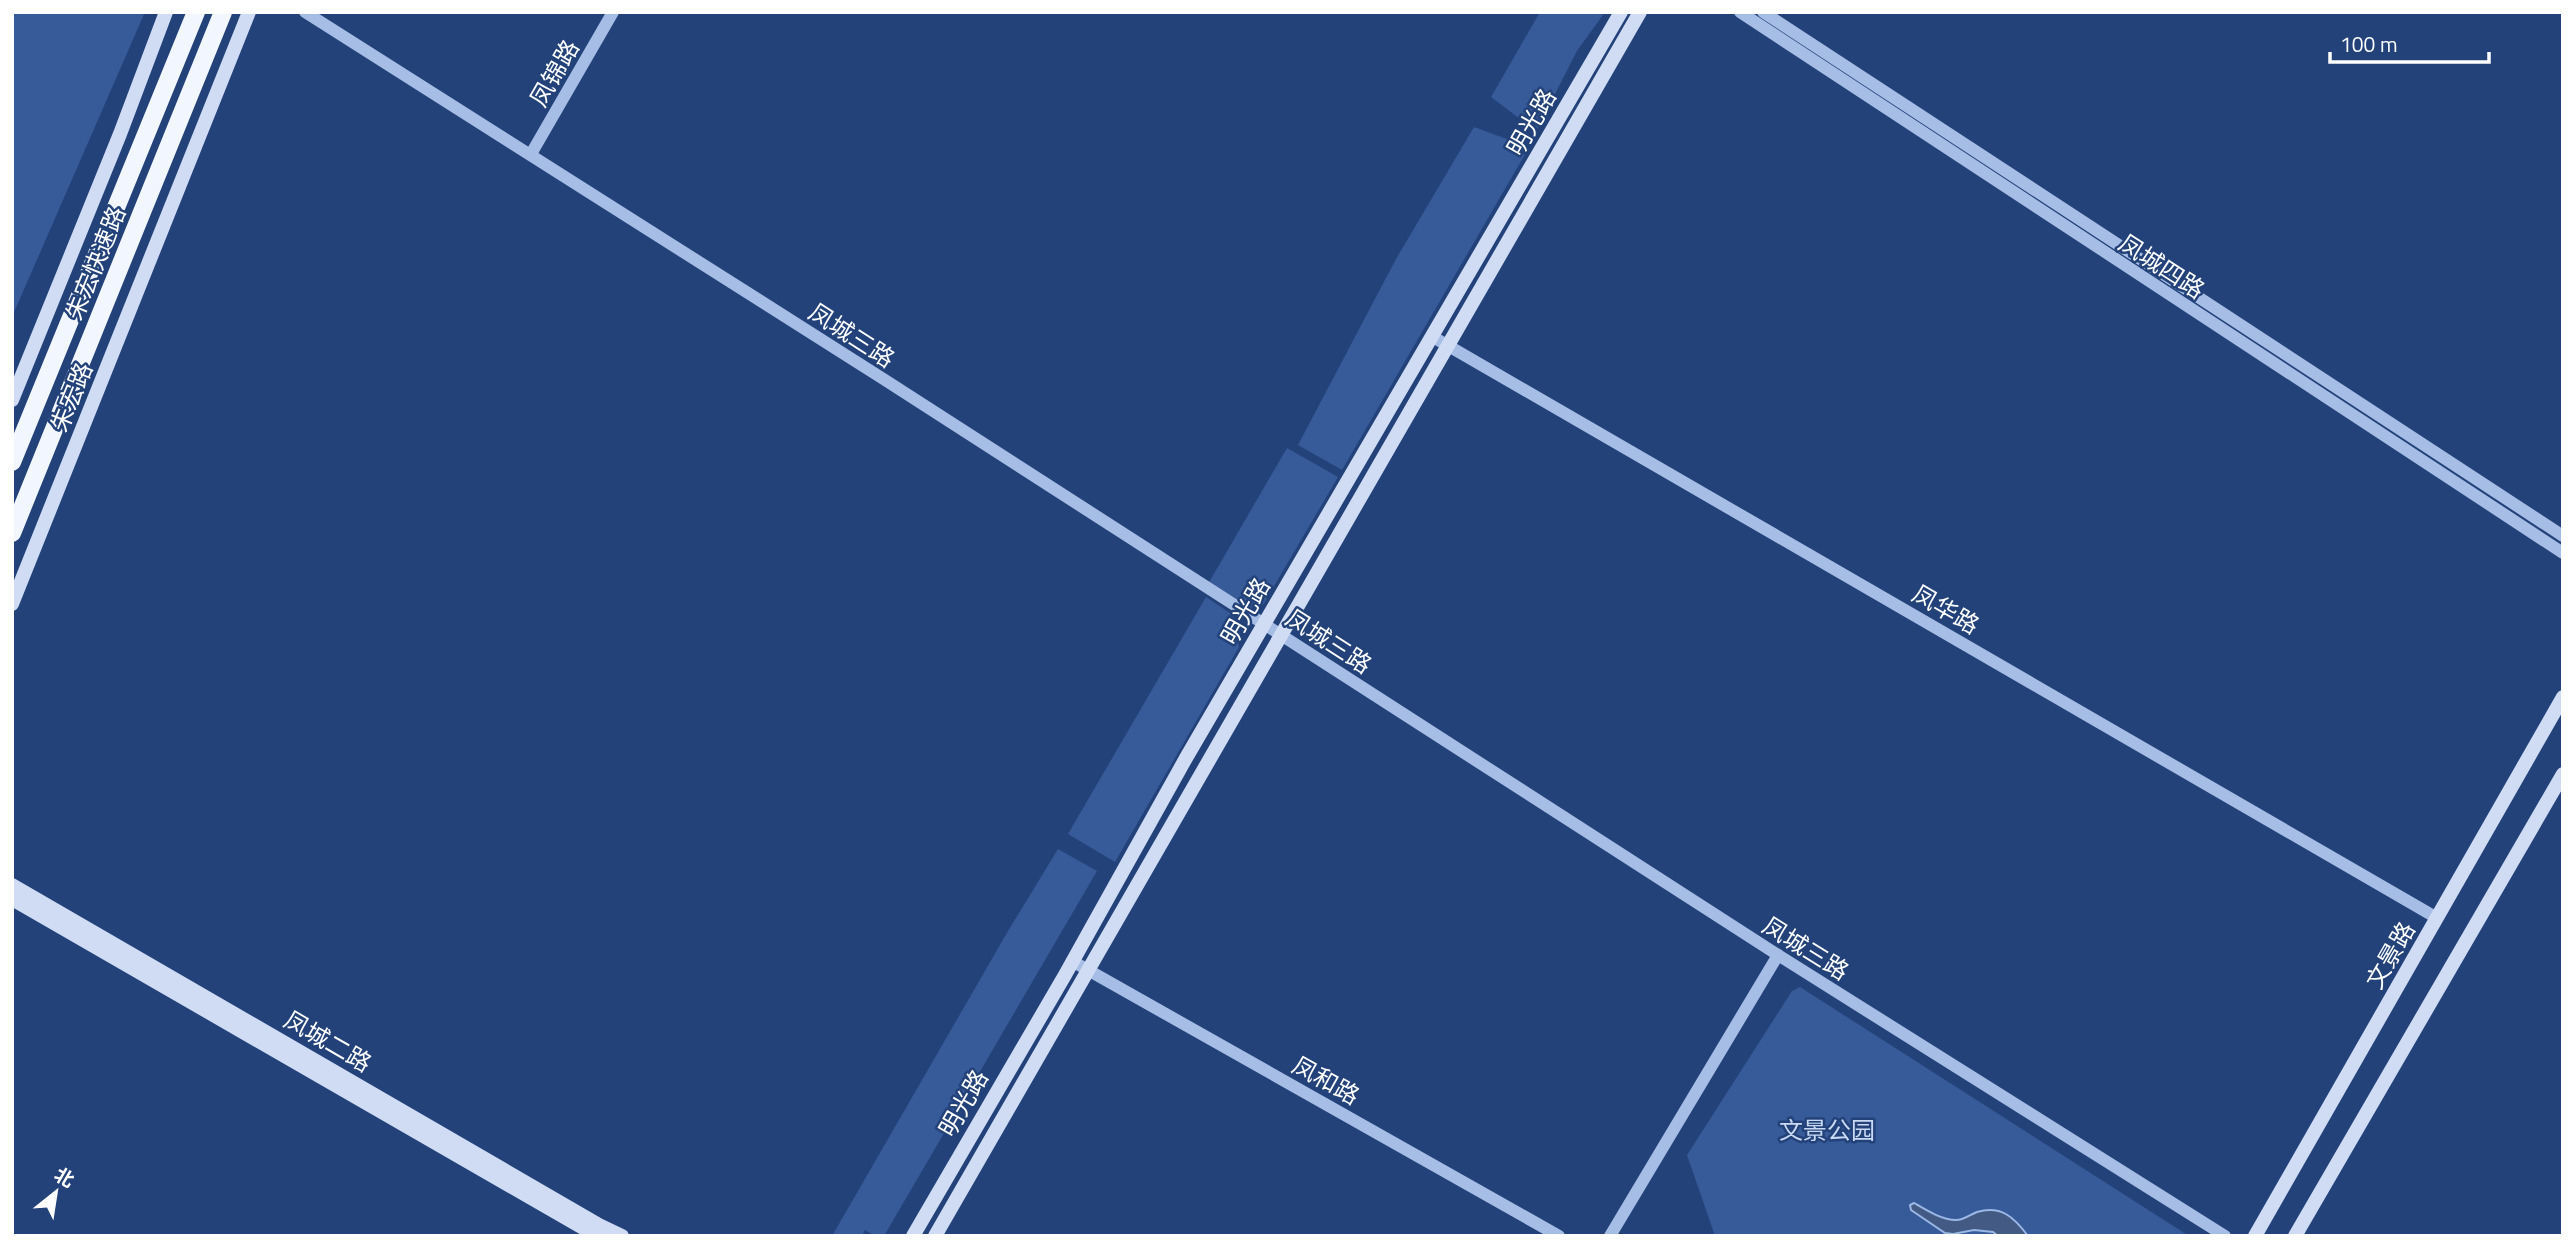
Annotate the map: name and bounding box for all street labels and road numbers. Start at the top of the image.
street label: 凤锦路 [520,33,588,113]
street label: 明光路 [1497,82,1565,162]
street label: 朱宏快速路 [56,201,134,325]
street label: 凤城四路 [2112,225,2212,307]
street label: 凤城三路 [802,294,902,376]
street label: 朱宏路 [41,357,101,437]
street label: 明光路 [1211,571,1279,651]
street label: 凤华路 [1906,575,1986,643]
street label: 凤城三路 [1279,600,1379,682]
street label: 凤城三路 [1756,907,1856,989]
street label: 文景路 [2356,915,2424,995]
street label: 凤城二路 [277,1001,379,1081]
street label: 凤和路 [1286,1047,1366,1113]
street label: 明光路 [929,1063,997,1143]

